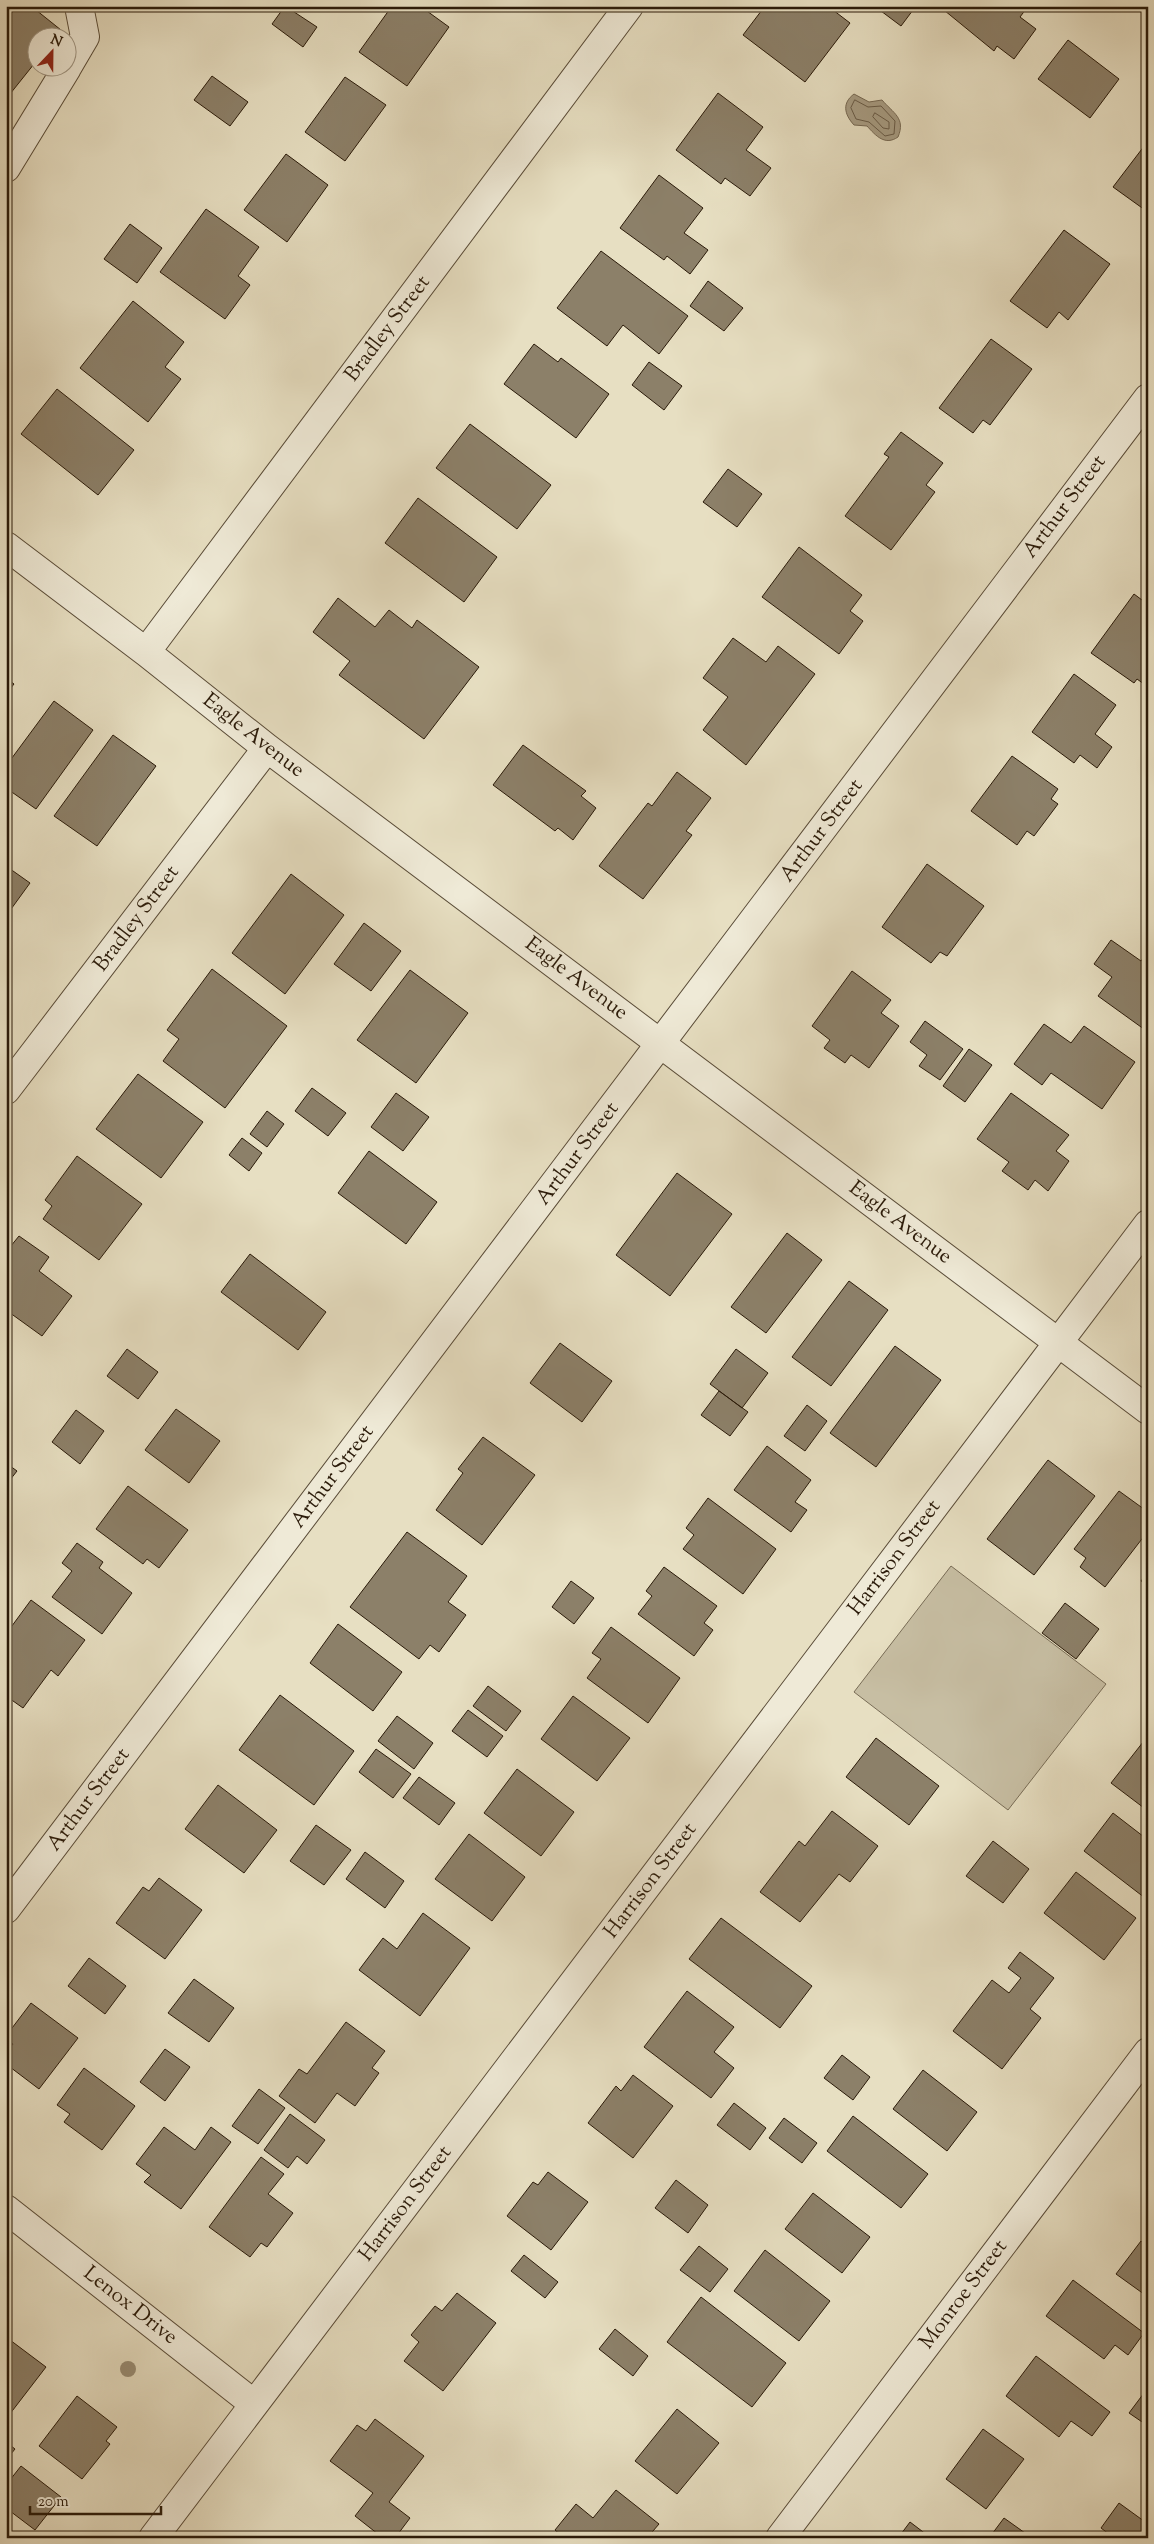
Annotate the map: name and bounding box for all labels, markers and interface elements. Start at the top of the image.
north arrow [28,28,78,78]
text: N [47,30,65,53]
street label: Bradley Street [338,269,438,389]
street label: Arthur Street [1016,449,1114,565]
street label: Eagle Avenue [196,687,310,785]
street label: Arthur Street [773,773,871,889]
street label: Bradley Street [87,859,187,979]
street label: Eagle Avenue [518,930,634,1028]
street label: Arthur Street [529,1096,627,1212]
street label: Eagle Avenue [842,1174,958,1272]
street label: Arthur Street [284,1419,382,1535]
street label: Harrison Street [841,1494,949,1622]
street label: Arthur Street [40,1742,138,1858]
street label: Harrison Street [597,1817,705,1945]
street label: Harrison Street [352,2140,460,2268]
street label: Monroe Street [913,2234,1015,2356]
street label: Lenox Drive [76,2260,184,2352]
scale bar [30,2484,161,2516]
text: 20 m [38,2492,69,2513]

